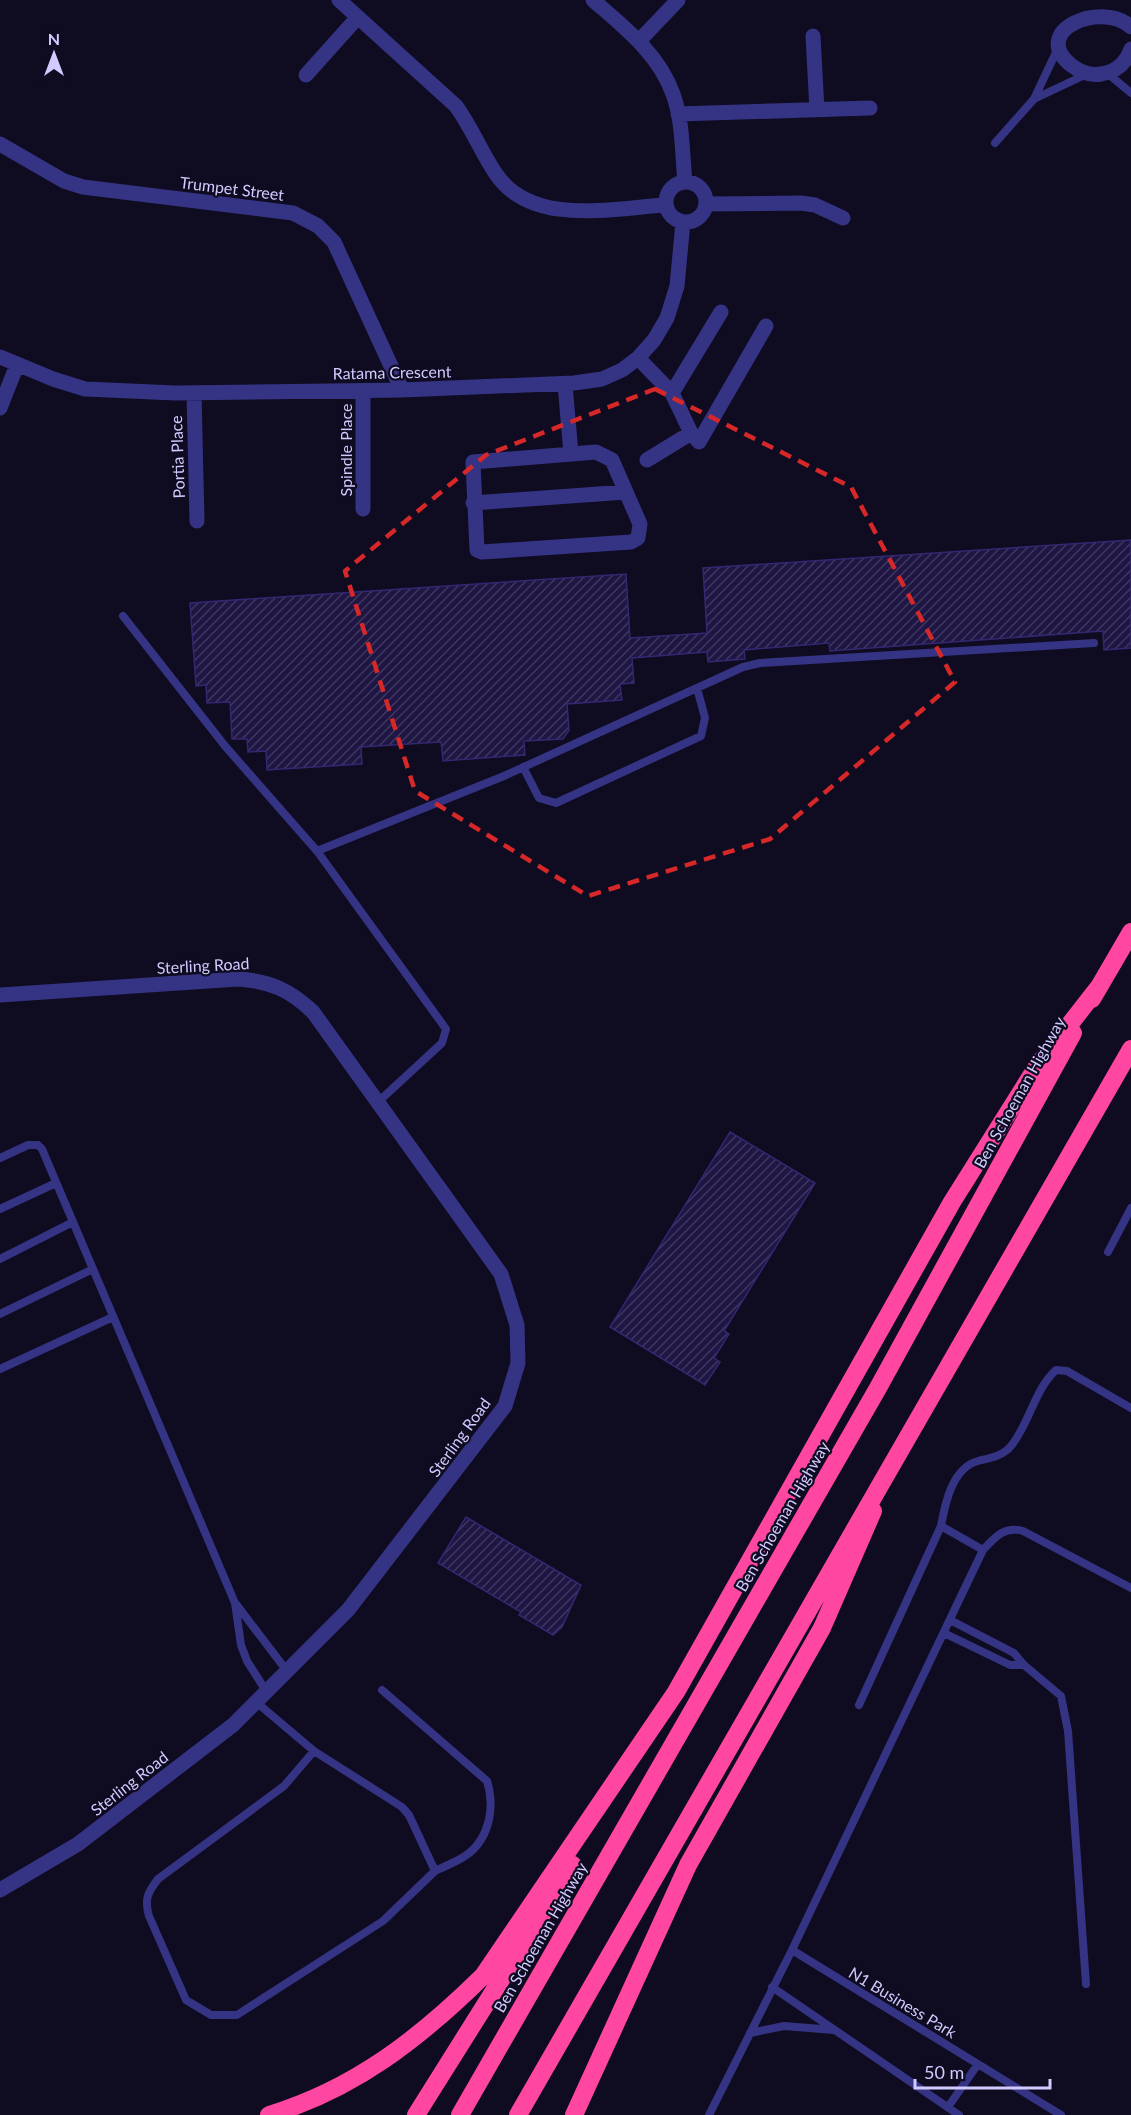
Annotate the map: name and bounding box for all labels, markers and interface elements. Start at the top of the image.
north arrow [24,24,84,84]
text: N [48,29,60,48]
street label: Trumpet Street [179,172,285,204]
street label: Ratama Crescent [333,361,452,383]
street label: Spindle Place [336,404,355,496]
street label: Portia Place [166,415,188,499]
street label: Sterling Road [156,953,250,977]
street label: Ben Schoeman Highway [969,1012,1069,1171]
street label: Sterling Road [424,1394,494,1480]
street label: Ben Schoeman Highway [731,1437,833,1594]
street label: Sterling Road [87,1747,171,1819]
street label: Ben Schoeman Highway [489,1858,591,2015]
street label: N1 Business Park [846,1962,961,2042]
scale bar [915,2052,1050,2090]
text: 50 m [924,2061,964,2083]

